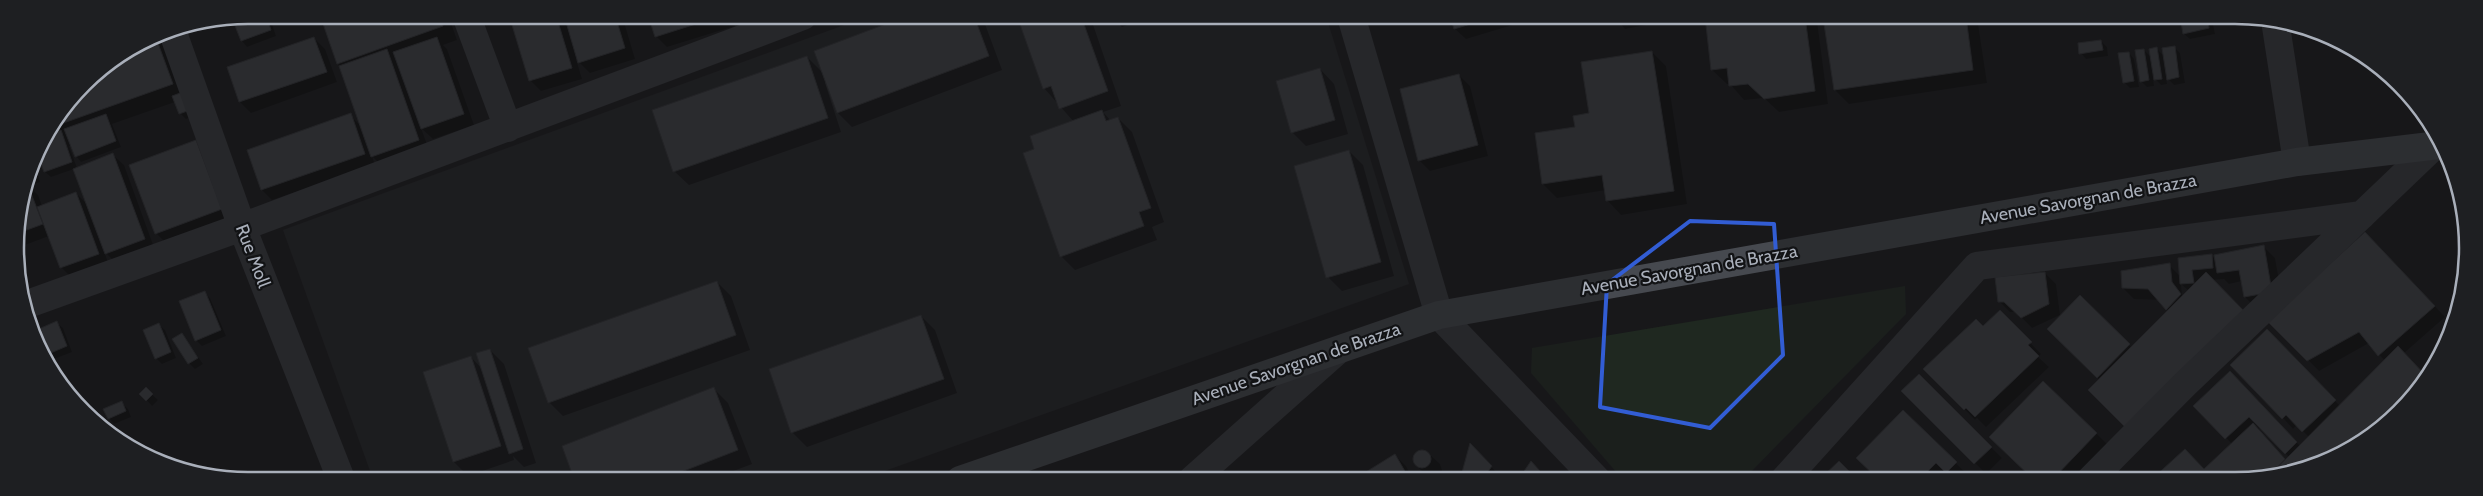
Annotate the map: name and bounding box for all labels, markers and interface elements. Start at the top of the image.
street label: Avenue Savorgnan de Brazza [1978,169,2198,229]
street label: Rue Moll [231,221,275,292]
street label: Avenue Savorgnan de Brazza [1579,240,1799,300]
street label: Avenue Savorgnan de Brazza [1189,318,1404,410]

